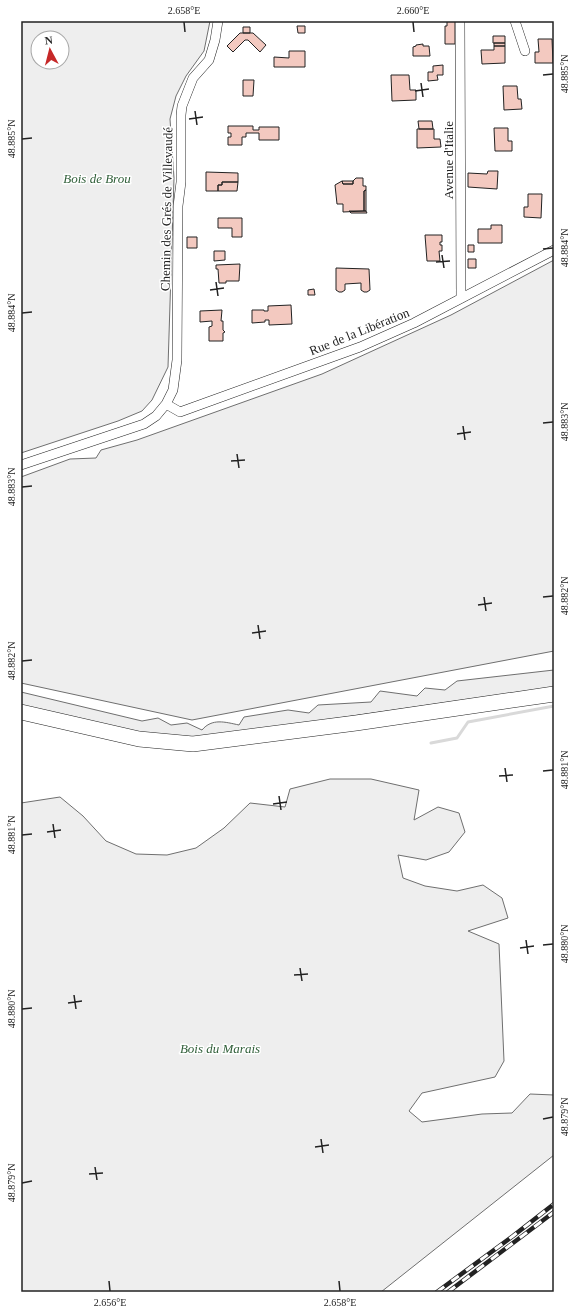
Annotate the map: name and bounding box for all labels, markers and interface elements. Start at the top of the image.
text: 2.658°E [168,5,200,16]
text: 2.660°E [397,5,429,16]
north arrow [30,30,70,70]
text: N [44,34,54,47]
text: 48.885°N [559,55,570,93]
text: 48.885°N [6,120,17,158]
street label: Avenue d'Italie [441,121,456,199]
street label: Chemin des Grés de Villevaudé [158,126,175,291]
park label: Bois de Brou [63,171,131,186]
text: 48.884°N [559,229,570,267]
text: 48.884°N [6,294,17,332]
street label: Rue de la Libération [307,304,412,358]
text: 48.883°N [559,403,570,441]
text: 48.883°N [6,468,17,506]
text: 48.882°N [559,577,570,615]
text: 48.882°N [6,642,17,680]
text: 48.881°N [559,751,570,789]
text: 48.881°N [6,816,17,854]
text: 48.880°N [559,925,570,963]
text: 48.880°N [6,990,17,1028]
park label: Bois du Marais [180,1041,260,1056]
text: 48.879°N [559,1098,570,1136]
text: 48.879°N [6,1164,17,1202]
text: 2.656°E [94,1297,126,1308]
text: 2.658°E [324,1297,356,1308]

